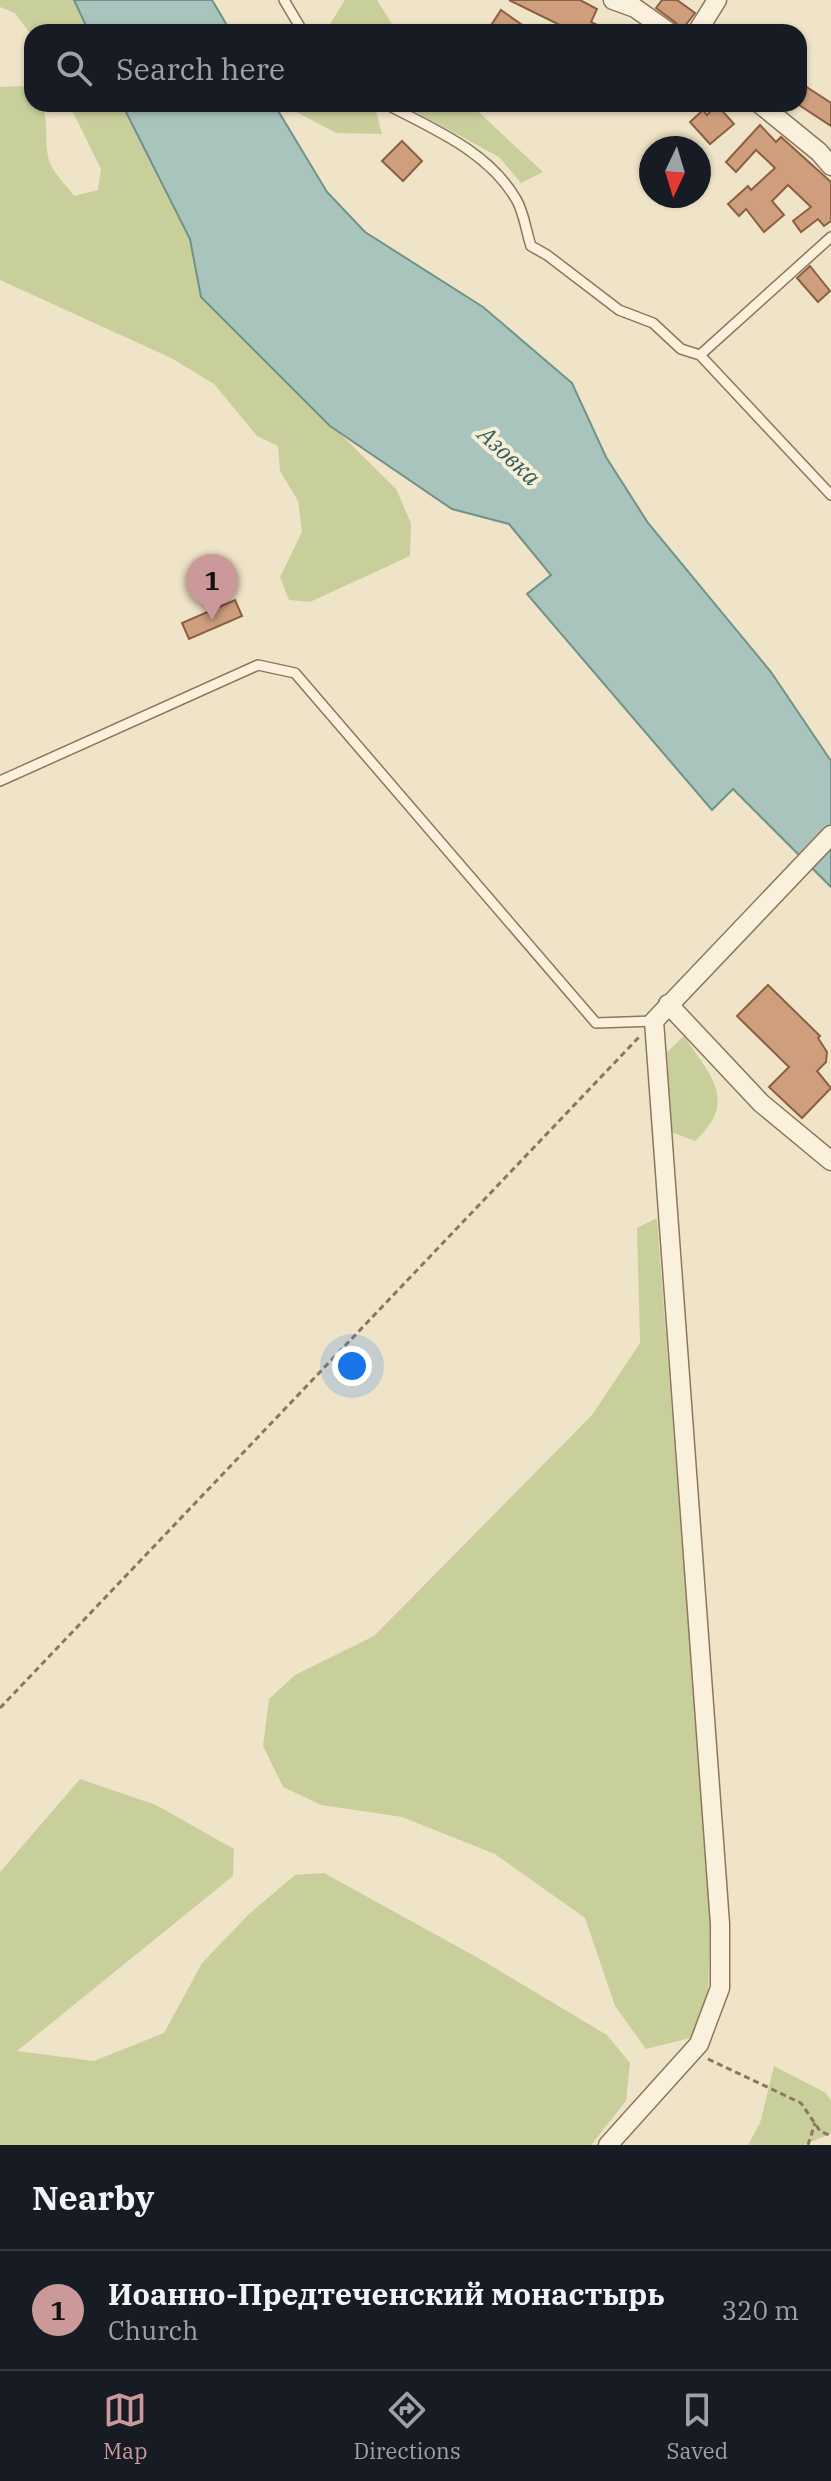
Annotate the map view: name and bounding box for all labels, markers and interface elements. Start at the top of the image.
search box [24,24,807,112]
icon: search [52,46,96,90]
text: Search here [116,49,285,88]
north arrow [639,136,711,208]
water label: Азовка [470,417,548,492]
pin: 1 [186,554,238,620]
your location [332,1346,372,1386]
text: Nearby [32,2175,154,2219]
text: Иоанно-Предтеченский монастырь [108,2274,664,2313]
text: 1 [50,2293,66,2327]
text: 320 m [721,2293,799,2327]
text: Church [108,2313,198,2347]
tab: Map [103,2388,148,2465]
tab: Directions [353,2388,461,2465]
tab: Saved [666,2388,728,2465]

